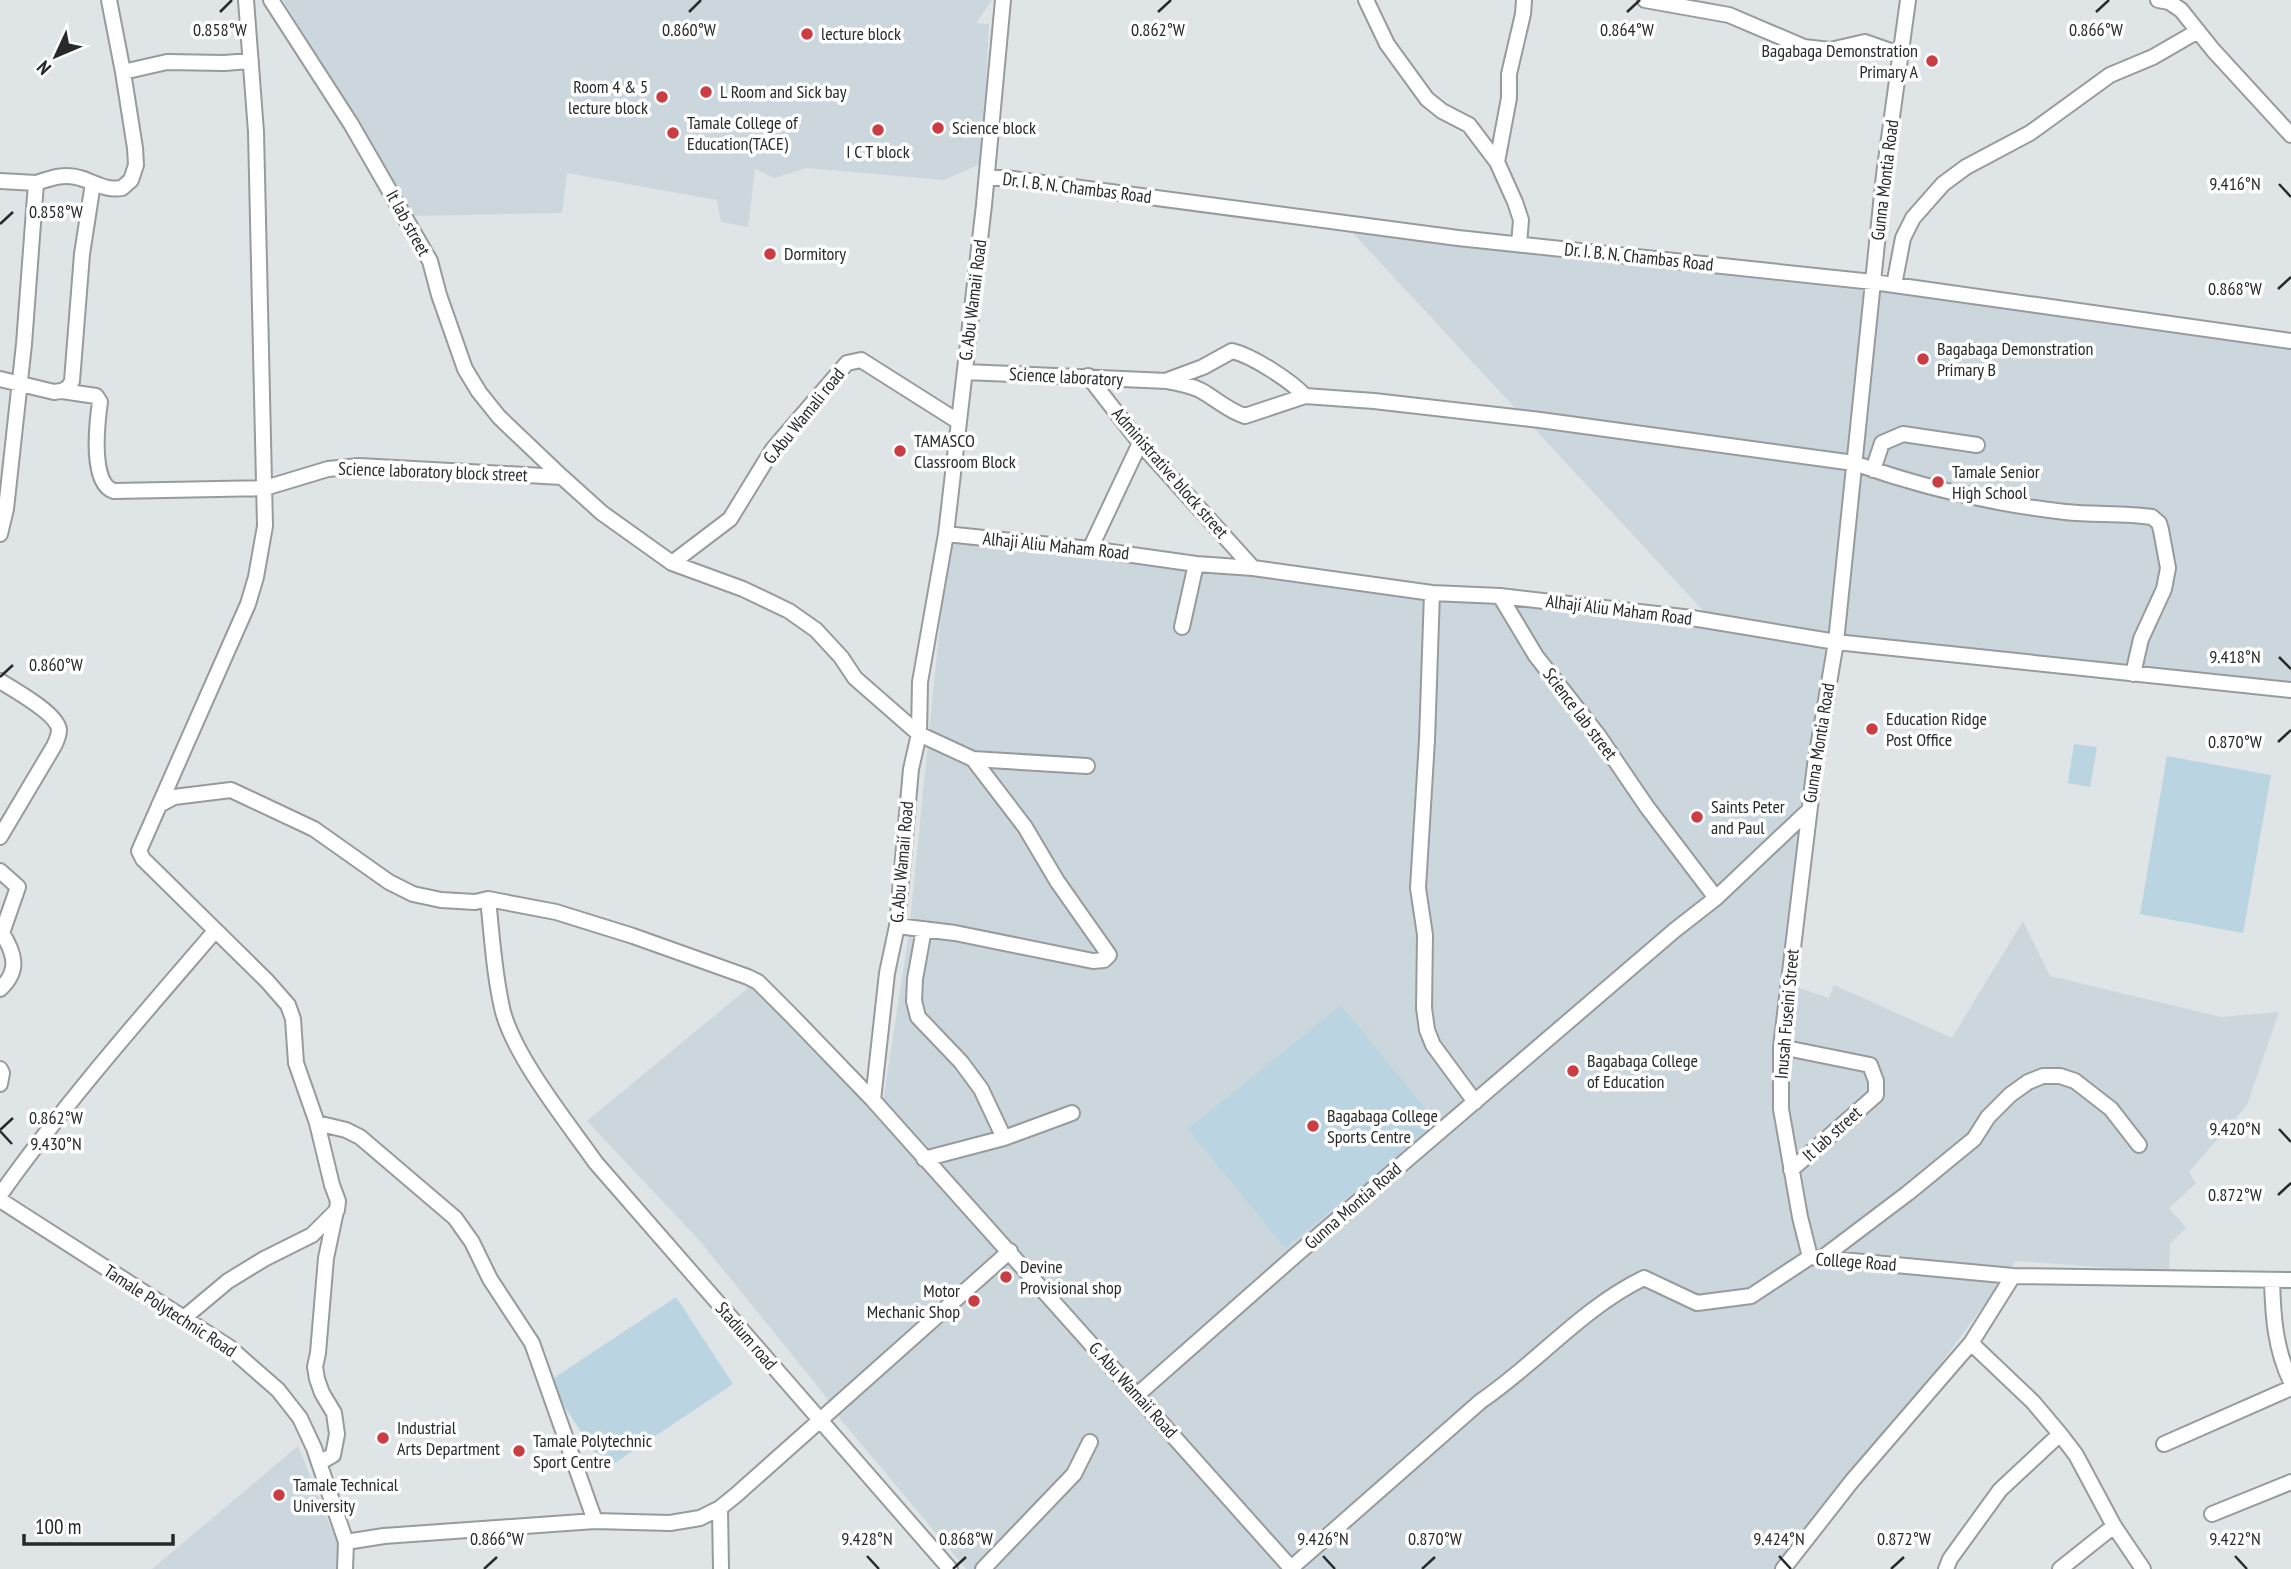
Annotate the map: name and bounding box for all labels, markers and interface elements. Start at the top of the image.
text: 0.858°W [193,18,247,41]
text: 0.860°W [662,18,716,41]
text: 0.862°W [1131,18,1185,41]
text: 0.864°W [1600,18,1654,41]
text: 0.866°W [2069,18,2123,41]
north arrow [21,21,91,91]
place label: lecture block [821,22,901,45]
marker: lecture block [799,26,815,42]
place label: Bagabaga Demonstration Primary A [1762,39,1918,83]
marker: Bagabaga Demonstration Primary A [1924,53,1940,69]
text: N [32,56,56,80]
place label: Room 4 & 5 lecture block [568,75,648,119]
place label: L Room and Sick bay [720,80,847,103]
marker: L Room and Sick bay [698,84,714,100]
marker: Room 4 & 5 lecture block [654,89,670,105]
place label: Tamale College of Education(TACE) [687,111,799,155]
place label: Science block [952,116,1036,139]
street label: Gunna Montia Road [1866,118,1903,241]
marker: Science block [930,120,946,136]
marker: I C T block [870,122,886,138]
marker: Tamale College of Education(TACE) [665,125,681,141]
place label: I C T block [846,140,910,163]
street label: Dr. I. B. N. Chambas Road [1001,167,1153,208]
text: 9.416°N [2209,172,2261,195]
street label: It lab street [381,186,436,260]
text: 0.858°W [29,200,83,223]
street label: Dr. I. B. N. Chambas Road [1563,237,1715,276]
street label: G. Abu Wamaii Road [954,238,991,362]
place label: Dormitory [784,242,846,265]
marker: Dormitory [762,246,778,262]
text: 0.868°W [2208,277,2262,300]
place label: Bagabaga Demonstration Primary B [1937,337,2093,381]
marker: Bagabaga Demonstration Primary B [1915,351,1931,367]
street label: Science laboratory [1008,362,1124,391]
street label: G.Abu Wamali road [758,363,849,468]
street label: Administrative block street [1107,402,1234,543]
place label: TAMASCO Classroom Block [914,429,1016,473]
marker: TAMASCO Classroom Block [892,443,908,459]
street label: Science laboratory block street [338,457,528,486]
place label: Tamale Senior High School [1952,460,2040,504]
marker: Tamale Senior High School [1930,474,1946,490]
street label: Alhaji Aliu Maham Road [982,526,1130,565]
street label: Alhaji Aliu Maham Road [1545,589,1694,630]
text: 9.418°N [2209,645,2261,668]
text: 0.860°W [29,653,83,676]
street label: Science lab street [1538,663,1623,764]
street label: Gunna Montia Road [1798,681,1839,805]
place label: Education Ridge Post Office [1886,707,1987,751]
marker: Education Ridge Post Office [1864,721,1880,737]
text: 0.870°W [2208,730,2262,753]
place label: Saints Peter and Paul [1711,795,1785,839]
street label: G. Abu Wamaii Road [885,800,918,924]
marker: Saints Peter and Paul [1689,809,1705,825]
street label: Inusah Fuseini Street [1769,948,1804,1080]
place label: Bagabaga College of Education [1587,1049,1698,1093]
marker: Bagabaga College of Education [1565,1063,1581,1079]
street label: It lab street [1797,1101,1866,1166]
place label: Bagabaga College Sports Centre [1327,1104,1438,1148]
text: 0.862°W [29,1106,83,1129]
text: 9.420°N [2209,1117,2261,1140]
marker: Bagabaga College Sports Centre [1305,1118,1321,1134]
text: 9.430°N [30,1132,82,1155]
street label: Gunna Montia Road [1299,1157,1406,1254]
text: 0.872°W [2208,1183,2262,1206]
street label: College Road [1815,1247,1897,1276]
place label: Devine Provisional shop [1020,1255,1122,1299]
street label: Tamale Polytechnic Road [100,1259,241,1362]
marker: Devine Provisional shop [998,1269,1014,1285]
place label: Motor Mechanic Shop [867,1279,960,1323]
marker: Motor Mechanic Shop [966,1293,982,1309]
street label: Stadium road [711,1297,782,1374]
street label: G. Abu Wamaii Road [1084,1337,1183,1443]
place label: Industrial Arts Department [397,1416,500,1460]
place label: Tamale Polytechnic Sport Centre [533,1429,653,1473]
marker: Industrial Arts Department [375,1430,391,1446]
marker: Tamale Polytechnic Sport Centre [511,1443,527,1459]
place label: Tamale Technical University [293,1473,399,1517]
marker: Tamale Technical University [271,1487,287,1503]
scale bar [24,1502,173,1546]
text: 100 m [35,1513,81,1540]
text: 0.866°W [470,1527,524,1550]
text: 9.428°N [841,1527,893,1550]
text: 0.868°W [939,1527,993,1550]
text: 9.426°N [1297,1527,1349,1550]
text: 0.870°W [1408,1527,1462,1550]
text: 9.424°N [1753,1527,1805,1550]
text: 0.872°W [1877,1527,1931,1550]
text: 9.422°N [2209,1527,2261,1550]

